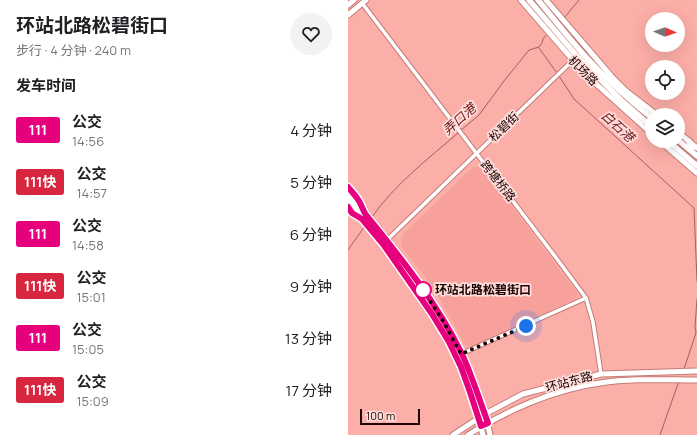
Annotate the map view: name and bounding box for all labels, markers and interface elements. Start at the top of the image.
text: 环站北路松碧街口 [16,12,168,38]
north arrow [645,12,685,52]
map controls [645,12,685,148]
button: heart [290,13,332,55]
text: 步行 · 4 分钟 · 240 m [16,41,131,59]
street label: 机场路 [565,52,602,89]
button: locate [645,60,685,100]
text: 发车时间 [16,75,76,96]
water label: 弄口港 [438,98,481,139]
water label: 白石港 [597,106,640,147]
street label: 松碧街 [485,108,523,145]
button: layers [645,108,685,148]
text: 公交 [72,111,102,132]
text: 111 [29,120,47,139]
text: 4 分钟 [290,120,332,141]
text: 14:56 [72,132,104,150]
street label: 跨塘桥路 [477,157,520,205]
text: 公交 [76,163,106,184]
text: 111快 [24,172,56,191]
text: 5 分钟 [290,172,332,193]
text: 14:57 [76,184,107,202]
text: 公交 [72,215,102,236]
text: 111 [29,224,47,243]
text: 6 分钟 [290,224,332,245]
text: 14:58 [72,236,104,254]
text: 公交 [76,267,106,288]
text: 111快 [24,276,56,295]
text: 9 分钟 [290,276,332,297]
marker: 环站北路松碧街口 [414,281,432,299]
place label: 环站北路松碧街口 [435,281,531,298]
text: 15:01 [76,288,106,306]
your location [516,316,536,336]
text: 公交 [72,319,102,340]
text: 111 [29,328,47,347]
text: 13 分钟 [285,328,332,349]
text: 15:05 [72,340,104,358]
street label: 环站东路 [543,367,594,396]
text: 公交 [76,371,106,392]
text: 111快 [24,380,56,399]
text: 17 分钟 [286,380,332,401]
text: 15:09 [76,392,109,410]
scale bar [360,407,420,426]
text: 100 m [366,408,395,423]

